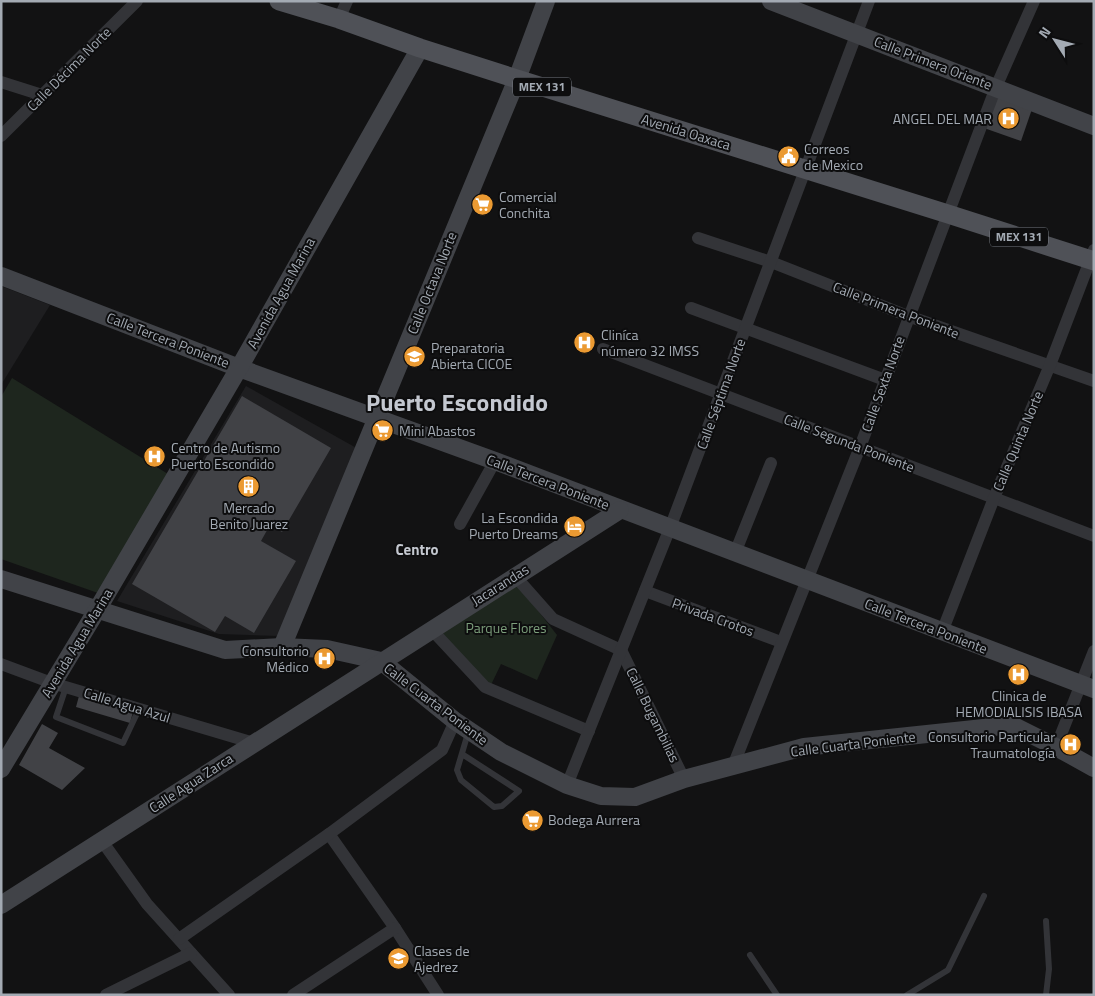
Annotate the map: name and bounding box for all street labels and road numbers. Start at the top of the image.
street label: Calle Décima Norte [22,22,116,116]
street label: Calle Primera Oriente [871,30,995,95]
road number: MEX 131 [513,77,571,96]
street label: Avenida Oaxaca [639,108,733,155]
street label: Calle Octava Norte [401,228,462,337]
road number: MEX 131 [990,228,1048,246]
street label: Avenida Agua Marina [241,233,320,352]
street label: Calle Primera Poniente [830,276,962,343]
street label: Calle Tercera Poniente [104,306,233,373]
street label: Calle Sexta Norte [855,333,910,435]
street label: Calle Séptima Norte [691,335,750,452]
street label: Calle Quinta Norte [987,387,1048,494]
street label: Calle Segunda Poniente [781,408,918,477]
street label: Calle Tercera Poniente [484,448,613,515]
street label: Jacarandas [467,559,533,611]
street label: Avenida Agua Marina [36,584,118,701]
street label: Privada Crotos [669,592,757,641]
street label: Calle Tercera Poniente [862,592,991,659]
street label: Calle Cuarta Poniente [380,657,493,750]
street label: Calle Bugambilias [621,664,686,766]
street label: Calle Agua Azul [81,681,173,728]
street label: Calle Cuarta Poniente [789,725,917,762]
street label: Calle Agua Zarca [145,747,237,818]

